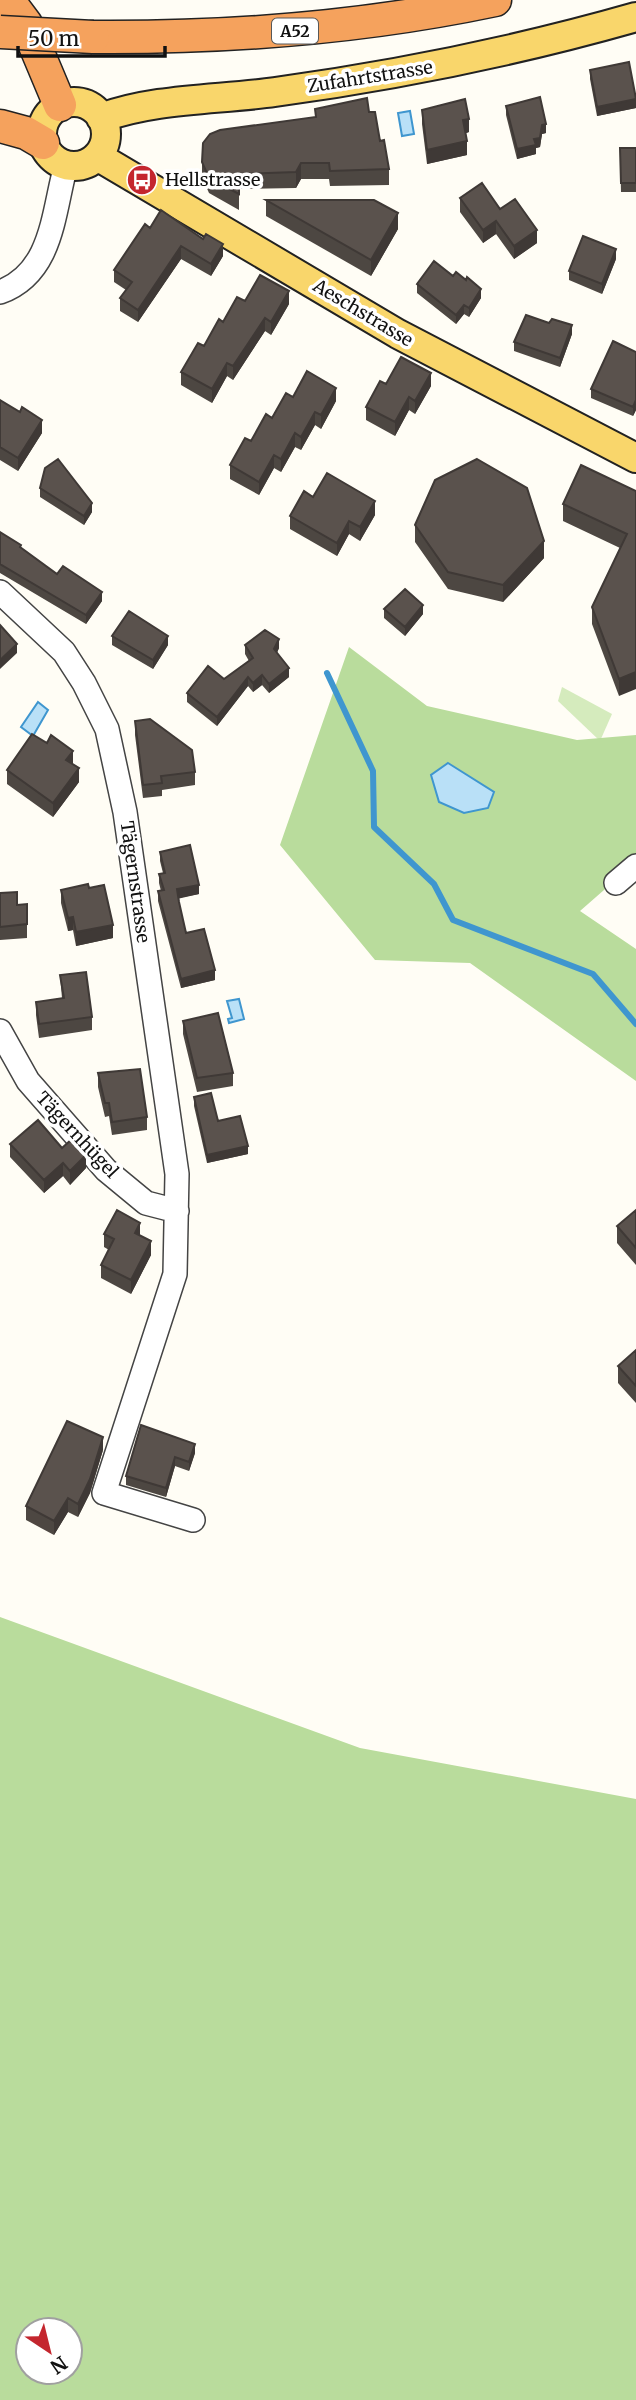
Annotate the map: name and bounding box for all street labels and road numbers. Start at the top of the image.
road number: A52 [272,19,318,44]
street label: Zufahrtstrasse [306,55,434,98]
street label: Aeschstrasse [308,273,417,351]
street label: Tägernstrasse [116,820,155,944]
street label: Tägernhügel [31,1086,124,1183]

